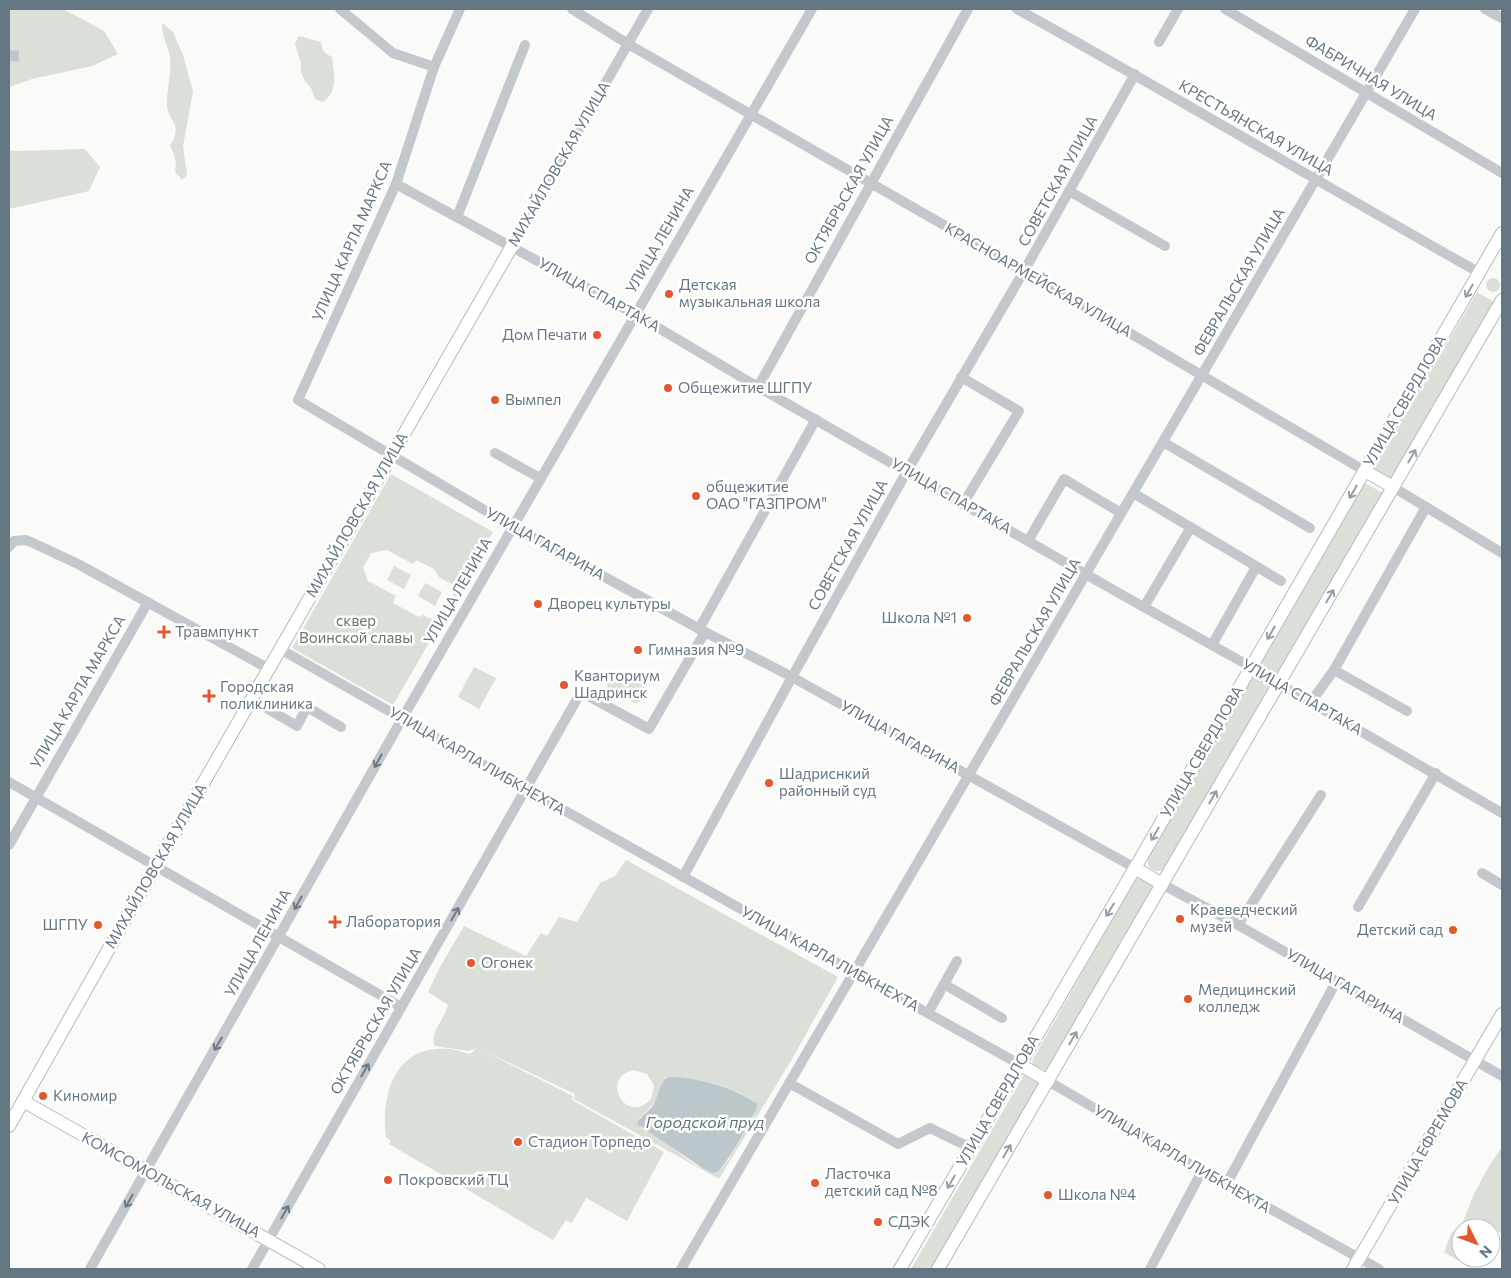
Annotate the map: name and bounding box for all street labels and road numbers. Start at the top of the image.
street label: ФАБРИЧНАЯ УЛИЦА [1302,31,1441,124]
street label: КРЕСТЬЯНСКАЯ УЛИЦА [1176,75,1337,179]
street label: МИХАЙЛОВСКАЯ УЛИЦА [503,78,613,249]
street label: ОКТЯБРЬСКАЯ УЛИЦА [800,112,896,267]
street label: СОВЕТСКАЯ УЛИЦА [1014,112,1101,249]
street label: УЛИЦА КАРЛА МАРКСА [307,157,395,324]
street label: УЛИЦА ЛЕНИНА [621,183,697,296]
street label: ФЕВРАЛЬСКАЯ УЛИЦА [1188,204,1288,359]
street label: КРАСНОАРМЕЙСКАЯ УЛИЦА [942,218,1135,340]
street label: УЛИЦА СПАРТАКА [536,253,663,335]
street label: УЛИЦА СВЕРДЛОВА [1359,331,1449,470]
street label: МИХАЙЛОВСКАЯ УЛИЦА [301,429,411,600]
street label: УЛИЦА СПАРТАКА [888,453,1015,537]
street label: СОВЕТСКАЯ УЛИЦА [804,476,891,613]
street label: УЛИЦА ГАГАРИНА [483,503,608,583]
street label: УЛИЦА ЛЕНИНА [419,534,495,647]
street label: ФЕВРАЛЬСКАЯ УЛИЦА [984,554,1084,709]
street label: УЛИЦА КАРЛА МАРКСА [26,612,128,771]
street label: УЛИЦА СПАРТАКА [1239,654,1366,738]
street label: УЛИЦА СВЕРДЛОВА [1156,682,1246,821]
street label: УЛИЦА ГАГАРИНА [838,696,963,776]
street label: УЛИЦА КАРЛА ЛИБКНЕХТА [386,702,569,818]
street label: МИХАЙЛОВСКАЯ УЛИЦА [100,780,210,951]
street label: УЛИЦА ЛЕНИНА [220,886,294,1000]
street label: УЛИЦА КАРЛА ЛИБКНЕХТА [738,902,923,1015]
street label: ОКТЯБРЬСКАЯ УЛИЦА [326,944,425,1097]
street label: УЛИЦА ГАГАРИНА [1283,944,1408,1026]
street label: УЛИЦА СВЕРДЛОВА [952,1031,1042,1170]
street label: УЛИЦА ЕФРЕМОВА [1384,1075,1471,1208]
street label: УЛИЦА КАРЛА ЛИБКНЕХТА [1091,1100,1274,1216]
street label: КОМСОМОЛЬСКАЯ УЛИЦА [79,1127,264,1241]

